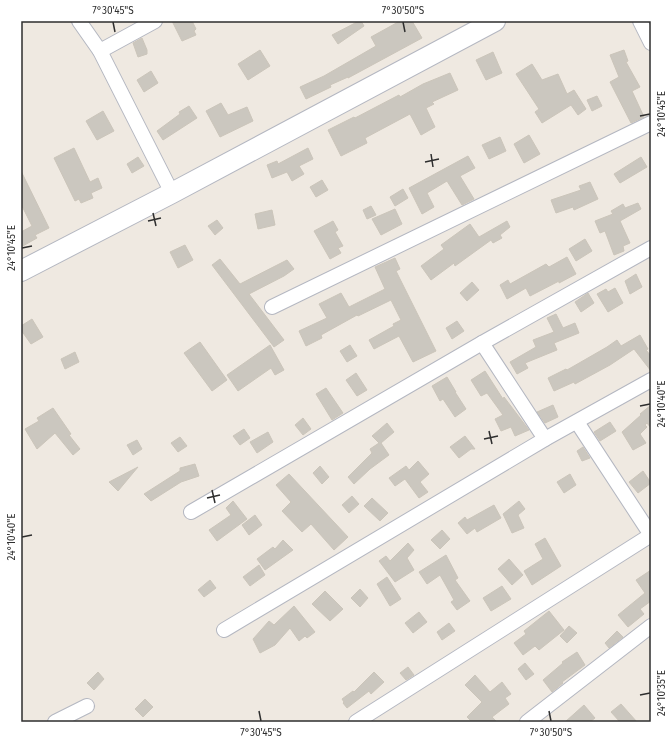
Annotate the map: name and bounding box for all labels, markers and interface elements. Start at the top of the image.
text: 7°30'45"S [92,5,134,17]
text: 7°30'50"S [382,5,425,17]
text: 24°10'45"E [656,91,668,137]
text: 24°10'45"E [6,225,18,271]
text: 24°10'40"E [656,381,668,427]
text: 24°10'40"E [6,514,18,560]
text: 24°10'35"E [656,670,668,716]
text: 7°30'45"S [240,727,282,739]
text: 7°30'50"S [530,727,573,739]

